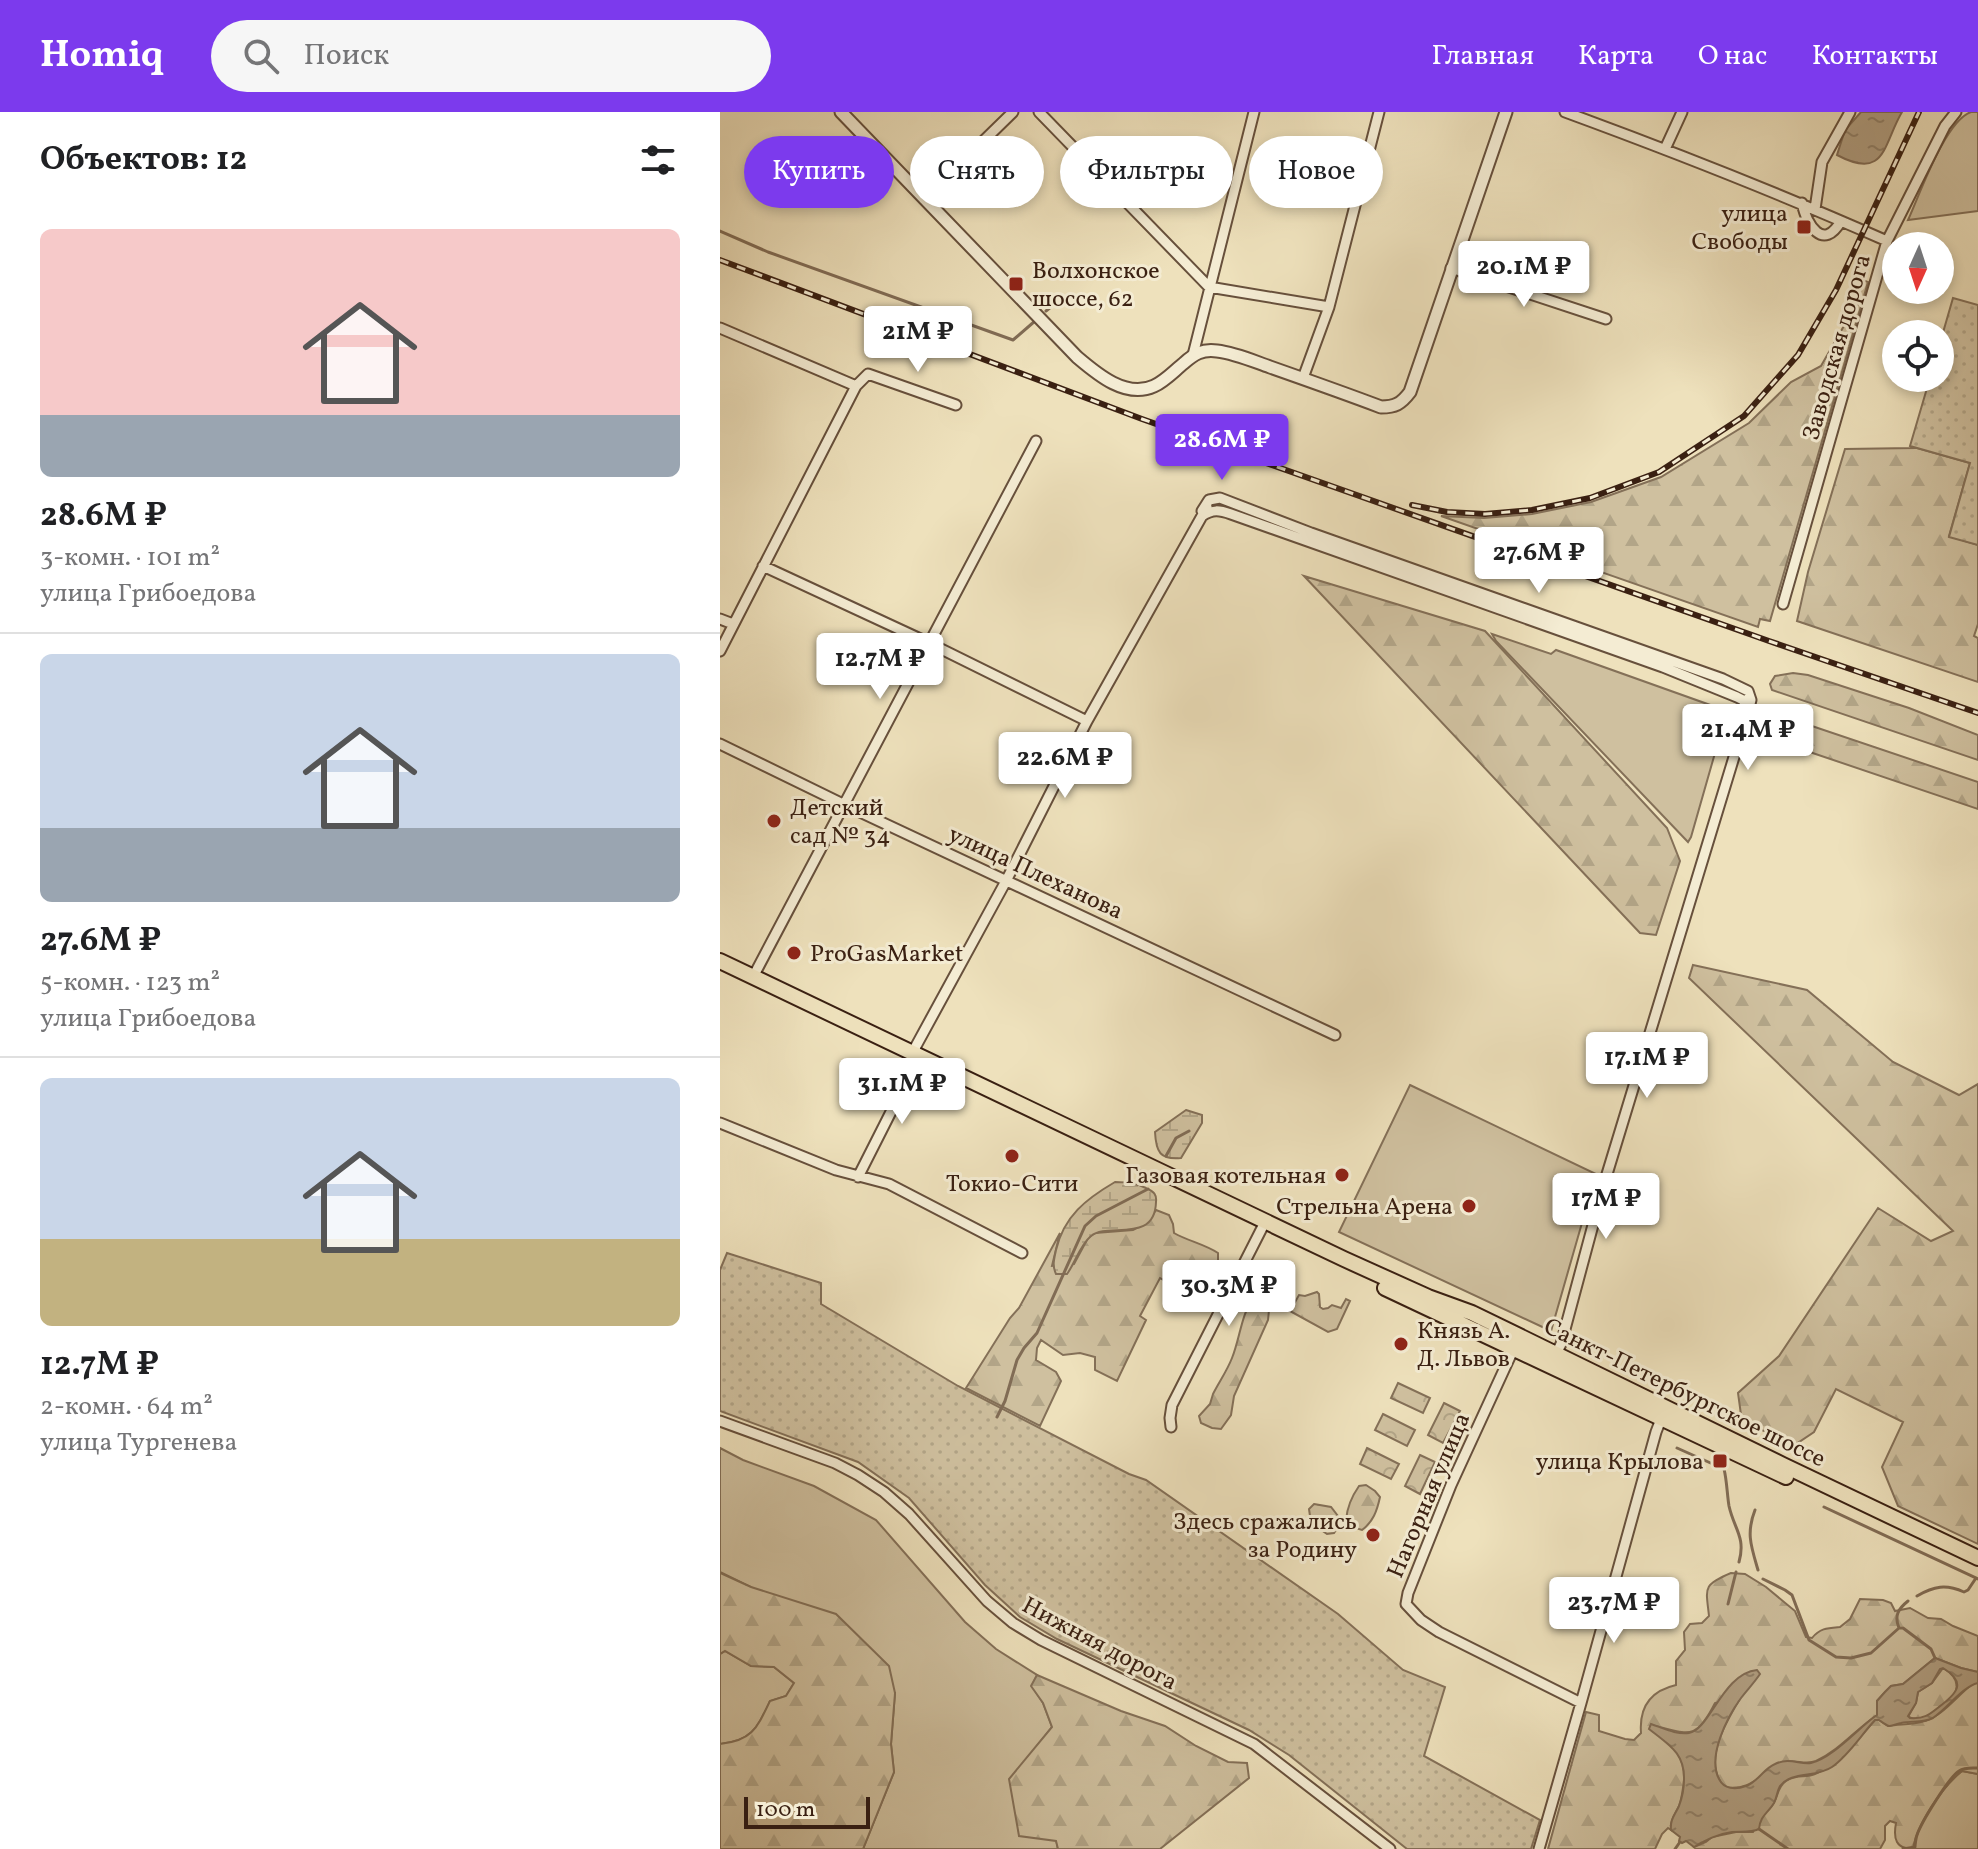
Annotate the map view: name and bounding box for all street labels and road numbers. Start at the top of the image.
street label: Заводская дорога [1795,250,1881,445]
street label: улица Плеханова [942,818,1128,929]
street label: Санкт-Петербургское шоссе [1537,1311,1831,1477]
street label: Нагорная улица [1380,1408,1480,1584]
street label: Нижняя дорога [1015,1589,1183,1700]

